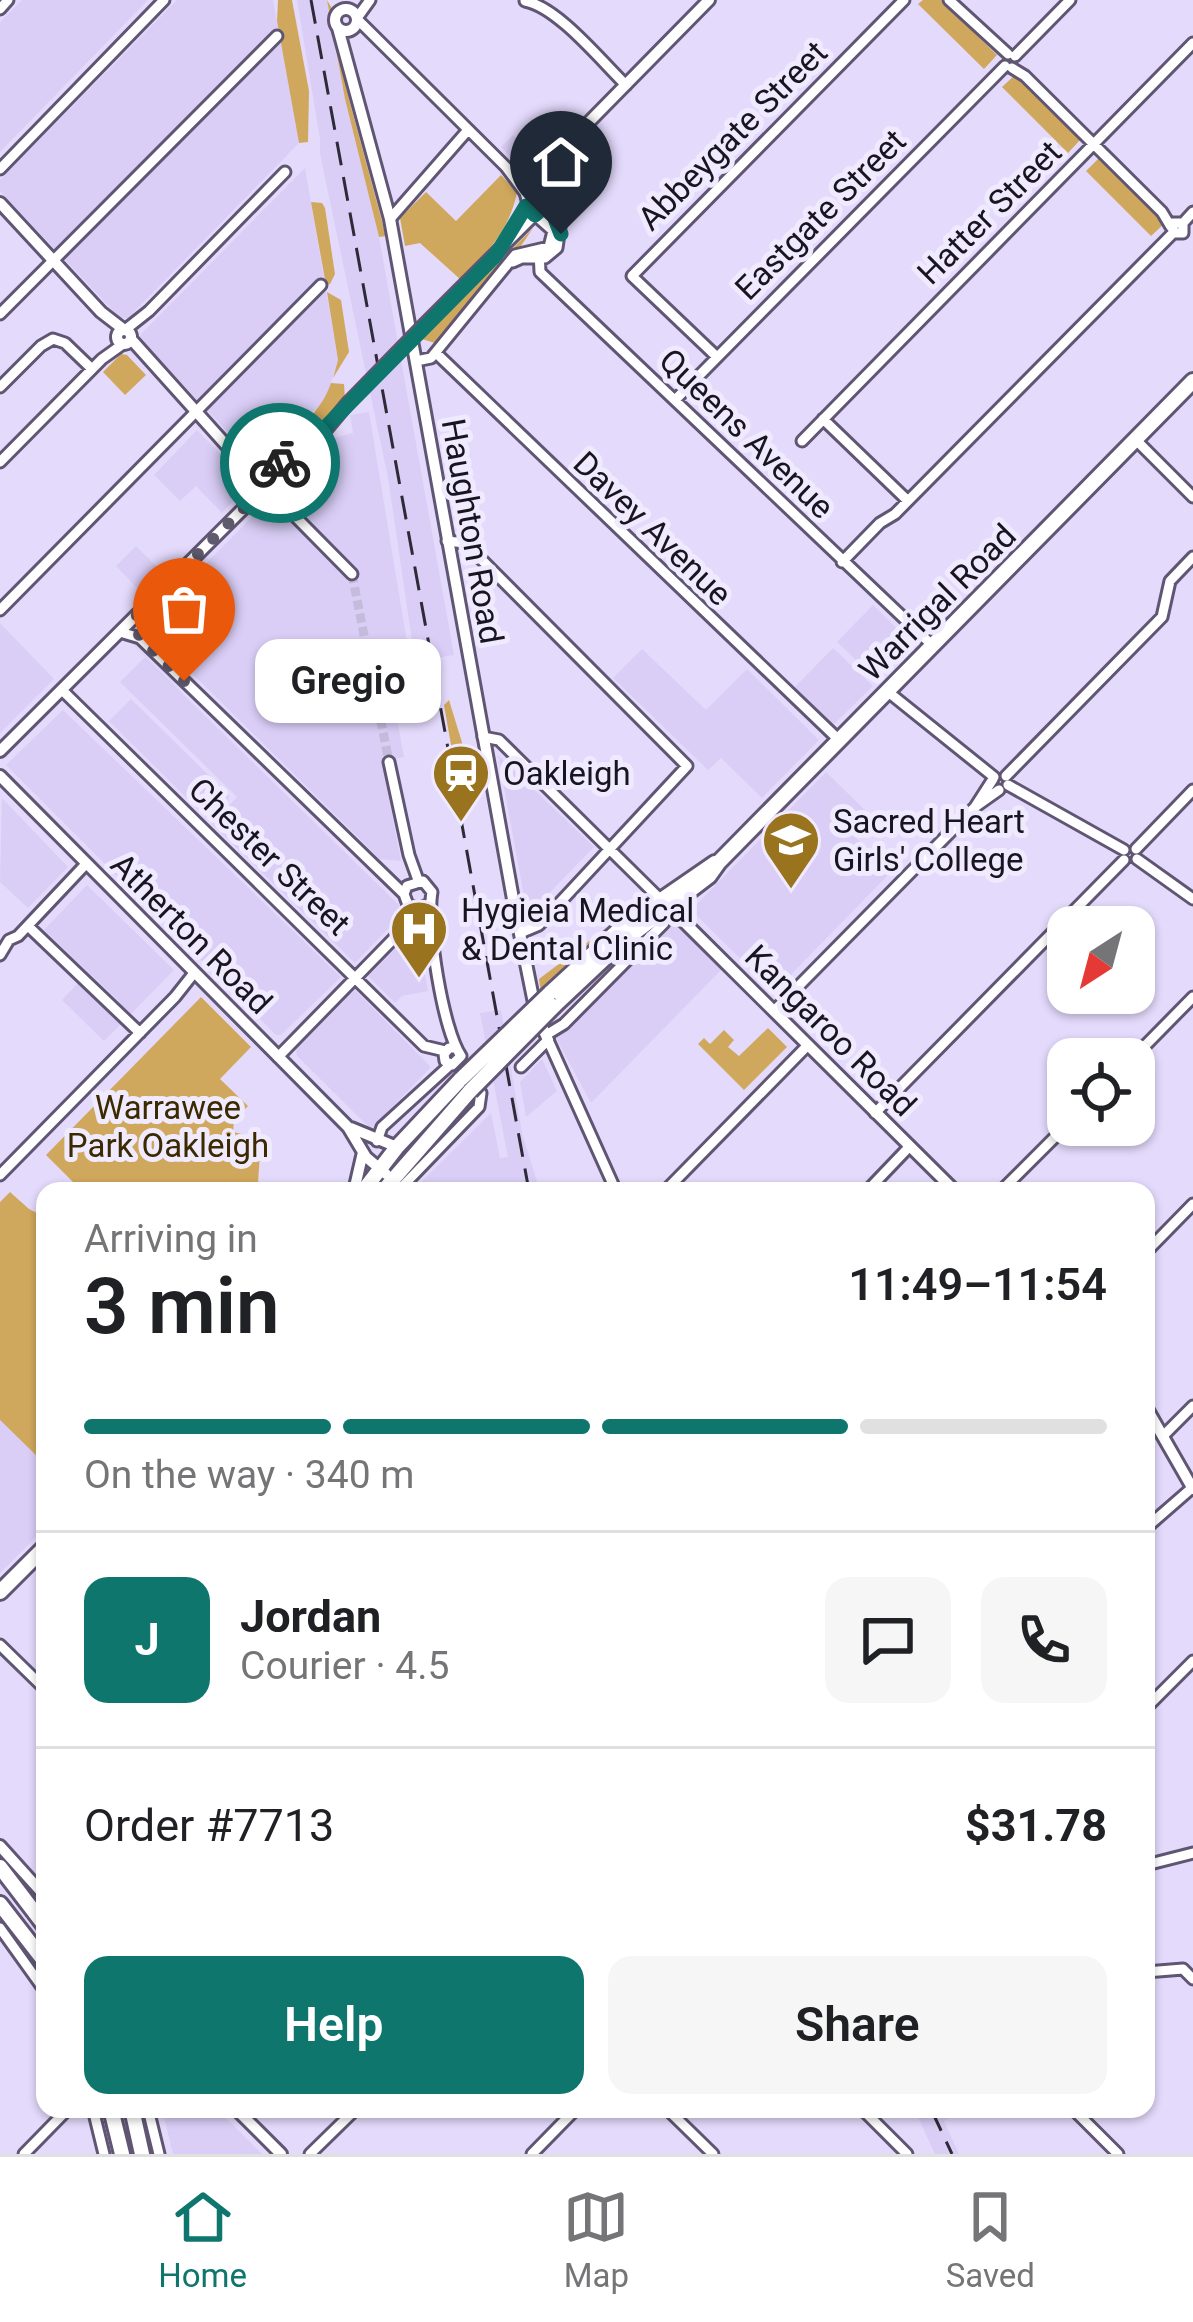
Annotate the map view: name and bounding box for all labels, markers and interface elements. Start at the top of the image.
street label: Abbeygate Street [630,33,835,238]
pin [510,111,612,234]
street label: Eastgate Street [727,121,914,308]
icon: home [528,129,594,195]
street label: Hatter Street [909,132,1069,292]
street label: Queens Avenue [651,340,842,526]
courier [220,403,340,523]
street label: Haughton Road [434,416,511,647]
icon: bike [247,430,313,496]
street label: Davey Avenue [566,443,740,613]
street label: Warrigal Road [851,516,1024,689]
pin [133,558,235,681]
icon: bag [151,576,217,642]
callout: Gregio [256,639,442,723]
text: Gregio [290,658,406,704]
station icon: Oakleigh [430,742,492,824]
place label: Oakleigh [503,754,631,793]
street label: Chester Street [181,770,358,943]
place label: Sacred Heart Girls' College [833,802,1025,879]
school or university icon: Sacred Heart Girls' College [760,809,822,891]
street label: Atherton Road [103,845,280,1022]
place label: Hygieia Medical & Dental Clinic [461,891,694,968]
hospital icon: Hygieia Medical & Dental Clinic [388,898,450,980]
north arrow [1047,906,1155,1014]
map controls [1047,906,1155,1146]
street label: Kangaroo Road [737,937,924,1124]
button: locate [1047,1038,1155,1146]
park label: Warrawee Park Oakleigh [67,1088,269,1165]
text: Arriving in [84,1216,258,1262]
text: 11:49–11:54 [848,1258,1107,1311]
text: 3 min [84,1261,280,1352]
text: On the way · 340 m [84,1452,415,1498]
button: chat [825,1577,951,1703]
button: phone [981,1577,1107,1703]
text: Jordan [240,1590,381,1643]
text: J [134,1613,160,1666]
text: Courier · 4.5 [240,1643,449,1689]
text: Order #7713 [84,1799,334,1852]
text: $31.78 [965,1799,1107,1852]
button: Help [84,1956,584,2094]
button: Share [608,1956,1107,2094]
tab: Home [158,2184,247,2295]
tab: Map [563,2184,629,2295]
tab: Saved [946,2184,1035,2295]

